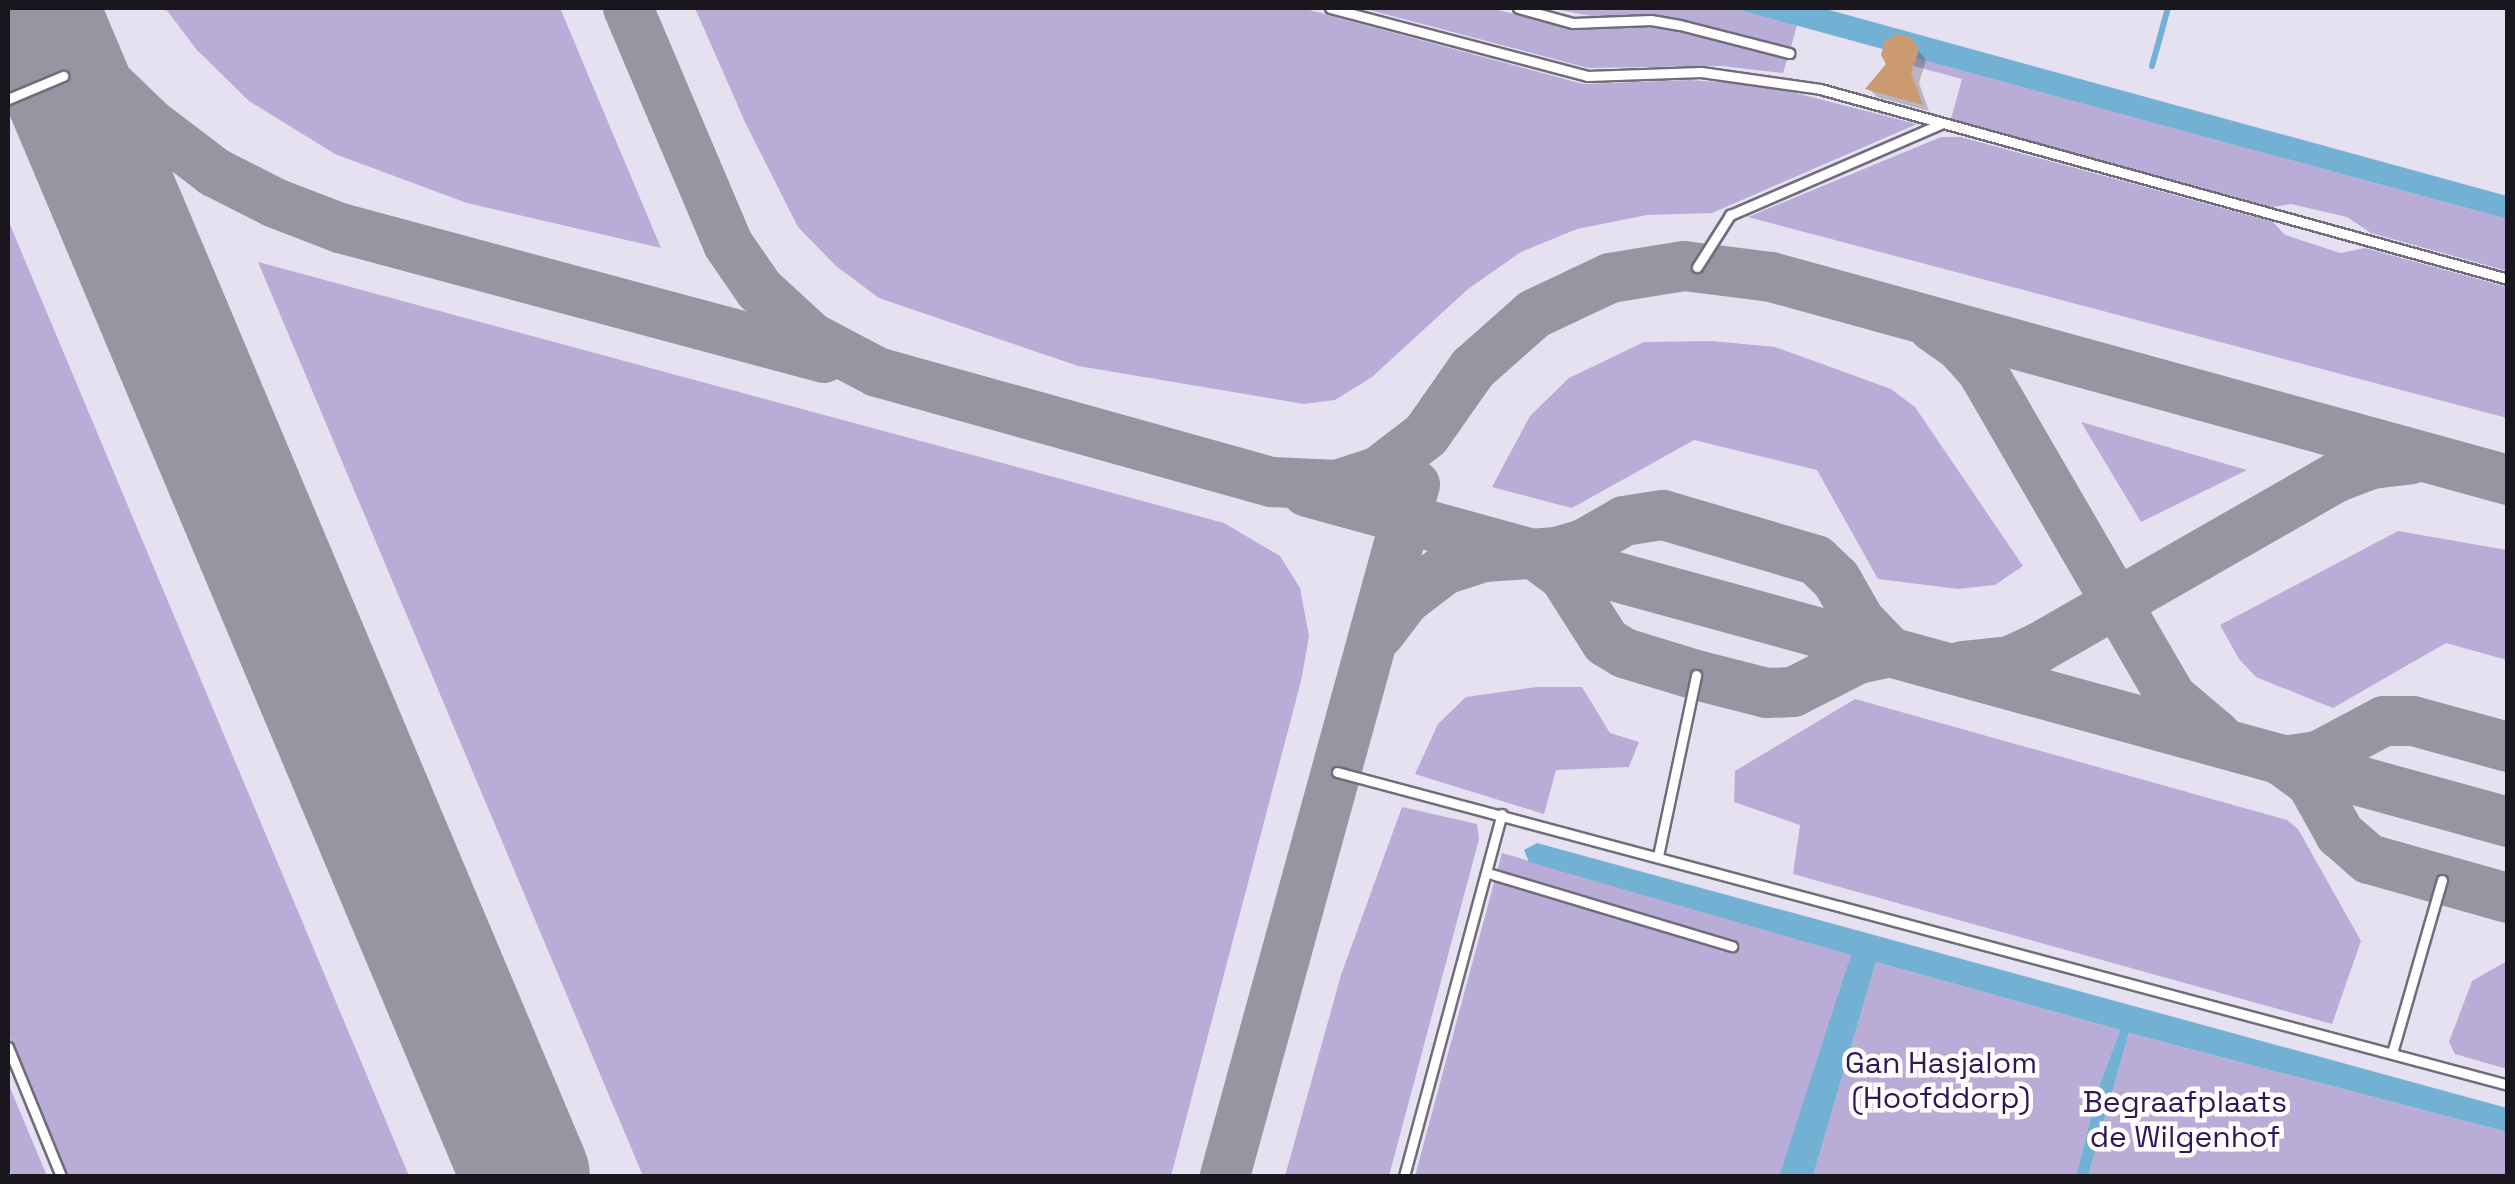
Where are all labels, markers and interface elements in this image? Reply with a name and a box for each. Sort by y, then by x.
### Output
park label: Gan Hasjalom (Hoofddorp) [1845,1045,2037,1116]
park label: Begraafplaats de Wilgenhof [2083,1084,2287,1154]

